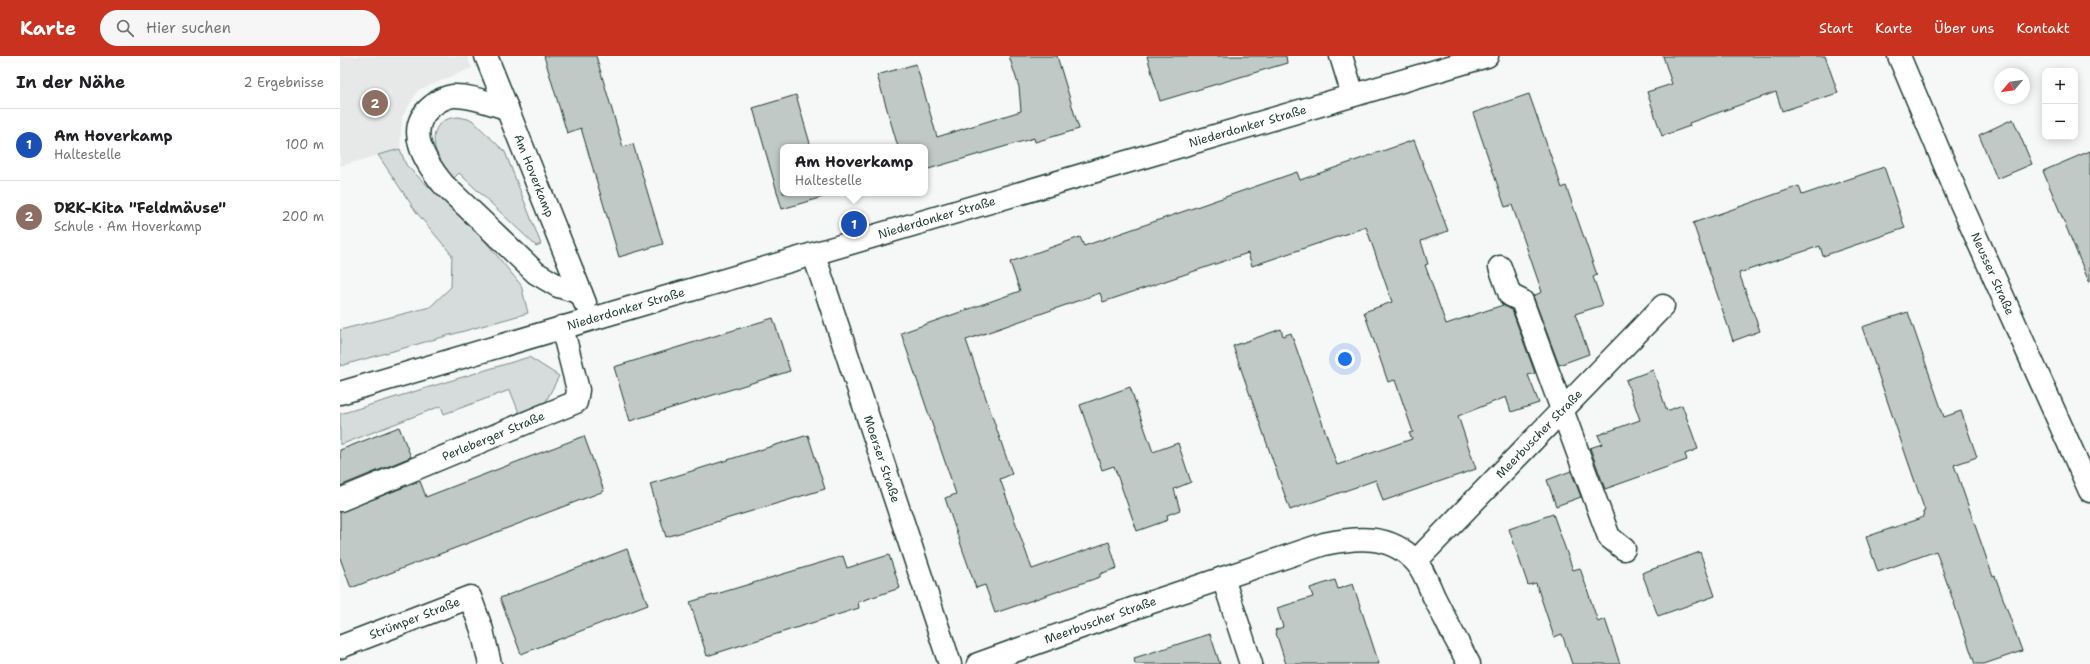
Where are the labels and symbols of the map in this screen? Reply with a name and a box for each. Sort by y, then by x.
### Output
north arrow [1994,68,2030,104]
pin: 2 [362,88,388,118]
street label: Niederdonker Straße [1187,101,1309,151]
street label: Am Hoverkamp [510,132,558,220]
street label: Niederdonker Straße [876,193,998,243]
pin: 1 [841,209,867,239]
street label: Neusser Straße [1967,230,2018,318]
street label: Niederdonker Straße [565,284,687,334]
your location [1335,349,1355,369]
street label: Meerbuscher Straße [1492,386,1586,482]
street label: Perleberger Straße [440,408,547,465]
street label: Moerser Straße [860,413,904,505]
street label: Strümper Straße [367,593,463,643]
street label: Meerbuscher Straße [1042,593,1159,648]

